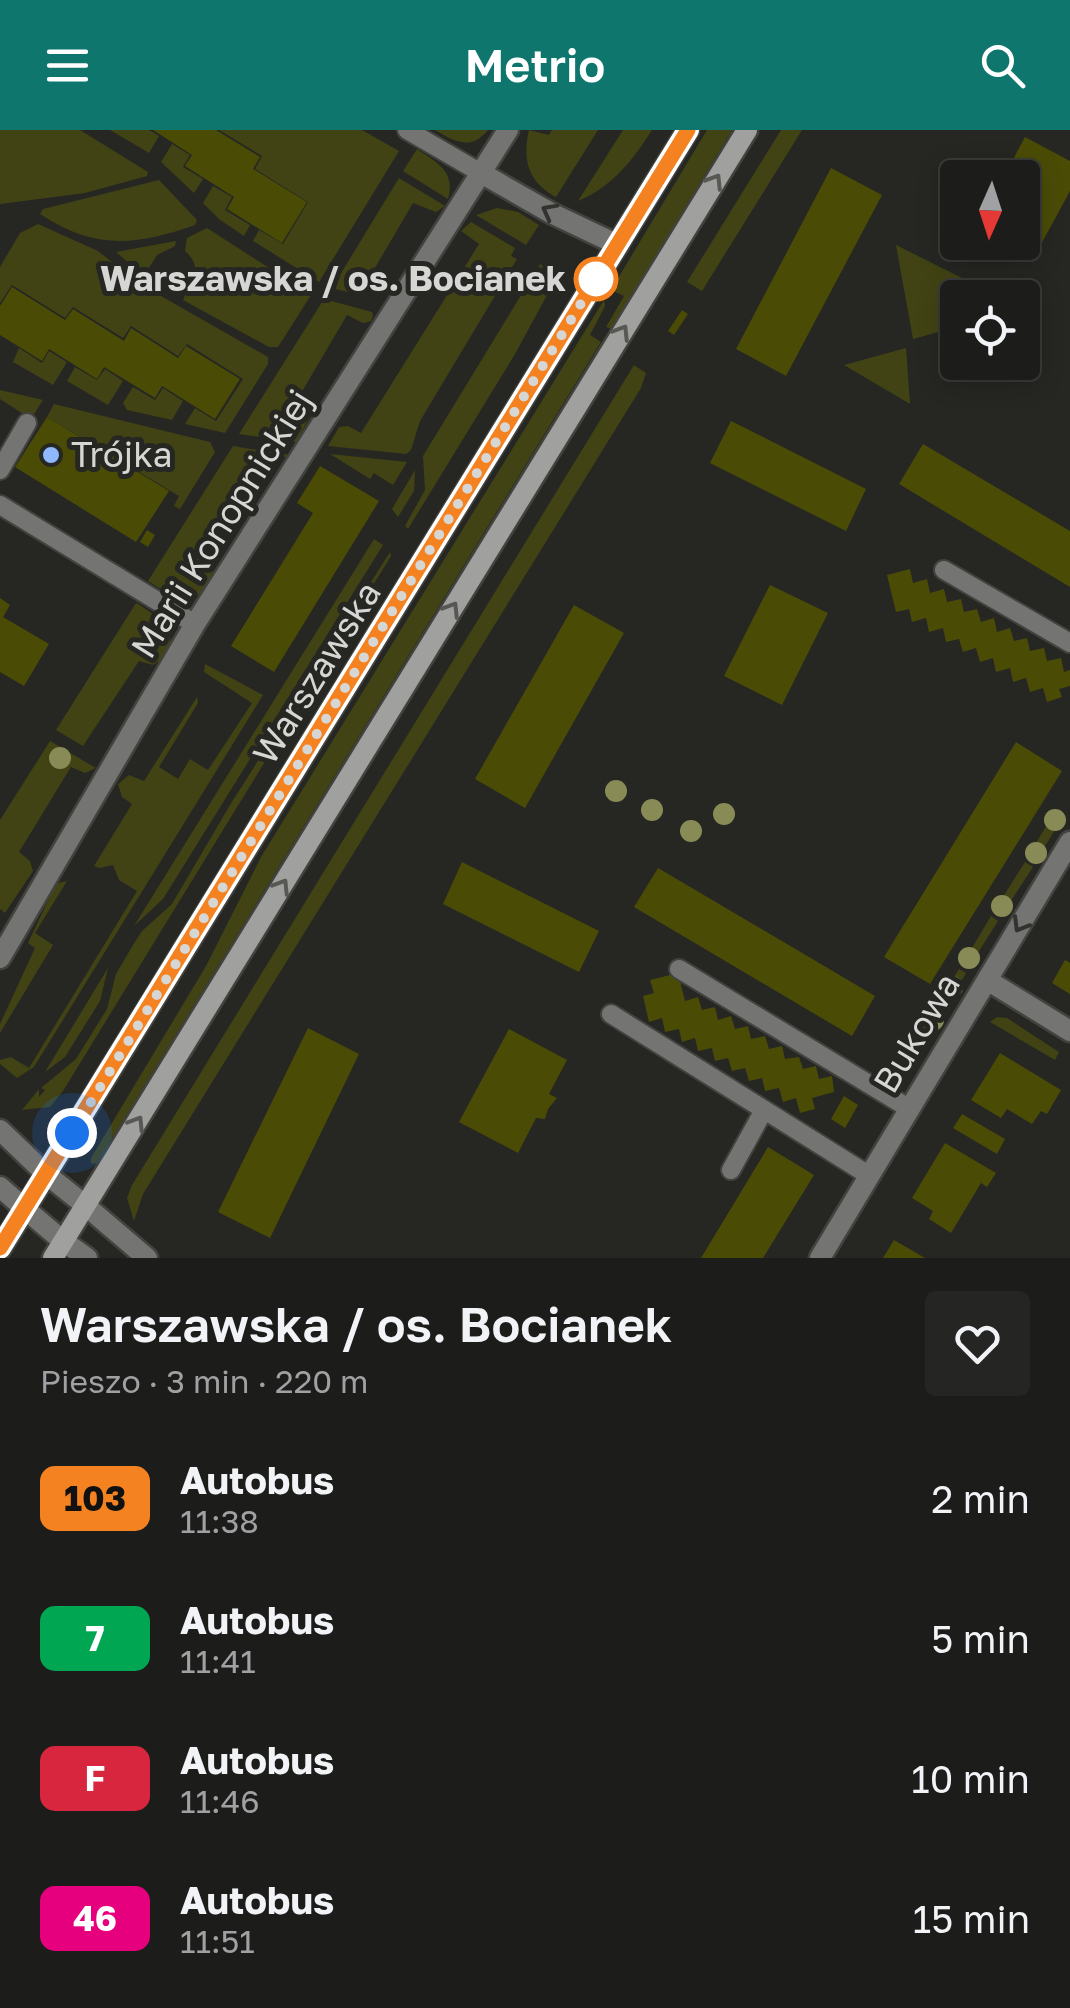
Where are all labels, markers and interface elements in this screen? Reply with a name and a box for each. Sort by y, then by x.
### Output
icon: menu [40,38,95,93]
text: Metrio [465,38,605,92]
icon: search [975,38,1030,93]
north arrow [940,160,1040,260]
map controls [940,160,1040,380]
one-way arrow [703,174,722,192]
one-way arrow [541,204,559,223]
place label: Warszawska / os. Bocianek [100,257,566,299]
marker: Warszawska / os. Bocianek [575,258,617,300]
button: locate [940,280,1040,380]
one-way arrow [610,325,629,343]
street label: Marii Konopnickiej [122,382,321,665]
place label: Trójka [71,433,172,475]
marker: Trójka [40,444,62,466]
street label: Warszawska [243,573,389,772]
one-way arrow [440,602,459,620]
one-way arrow [270,879,289,897]
one-way arrow [1013,914,1032,932]
street label: Bukowa [864,965,968,1100]
your location [47,1108,97,1158]
one-way arrow [124,1116,143,1134]
button: heart [925,1291,1030,1396]
text: Warszawska / os. Bocianek [40,1295,672,1353]
text: Pieszo · 3 min · 220 m [40,1362,368,1400]
text: Autobus [180,1457,334,1502]
text: 2 min [931,1476,1030,1521]
text: 103 [64,1477,126,1519]
text: 11:38 [180,1502,259,1540]
text: Autobus [180,1597,334,1642]
text: 5 min [931,1616,1030,1661]
text: 7 [85,1617,105,1659]
text: 11:41 [180,1642,256,1680]
text: Autobus [180,1737,334,1782]
text: 10 min [911,1756,1030,1801]
text: F [85,1757,105,1799]
text: 11:46 [180,1782,260,1820]
text: Autobus [180,1877,334,1922]
text: 15 min [913,1896,1030,1941]
text: 46 [73,1897,117,1939]
text: 11:51 [180,1922,255,1960]

